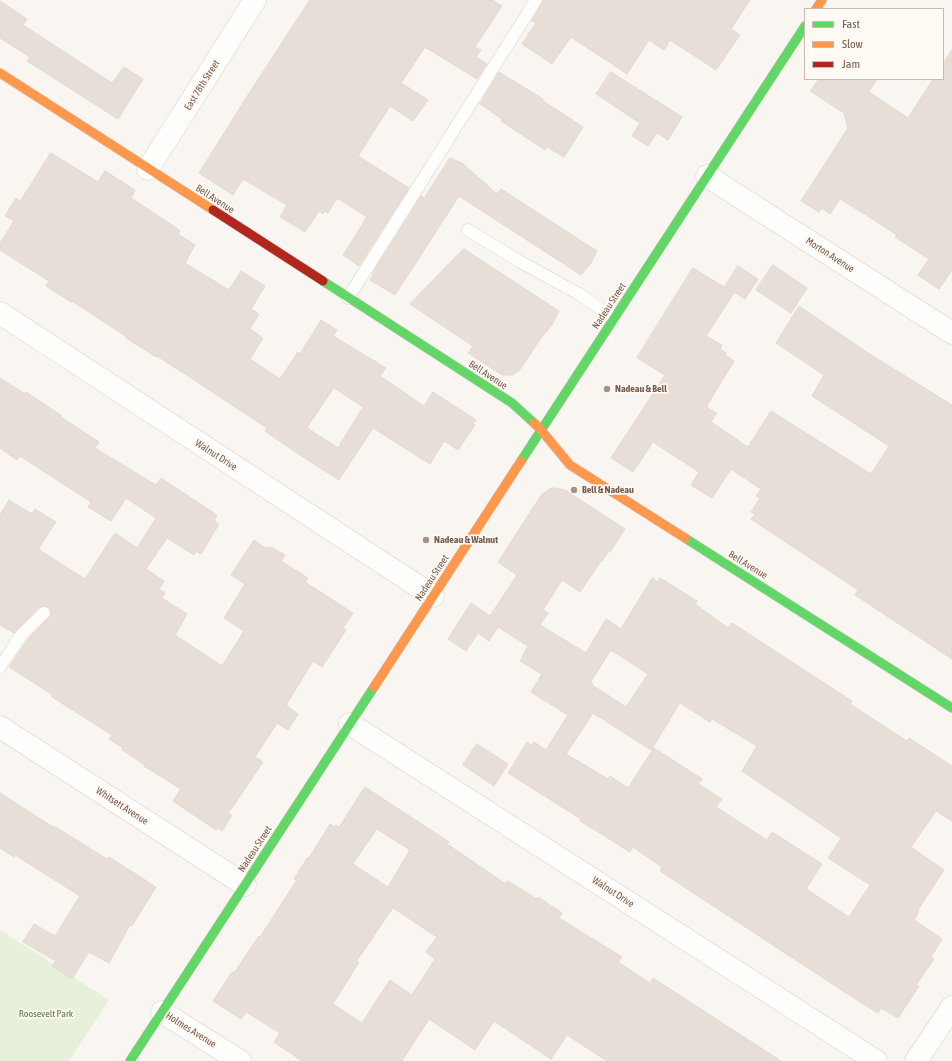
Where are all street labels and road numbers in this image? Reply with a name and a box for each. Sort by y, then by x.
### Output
street label: East 78th Street [182,58,222,112]
street label: Bell Avenue [193,182,237,216]
street label: Morton Avenue [803,235,857,275]
street label: Nadeau Street [590,281,628,331]
street label: Bell Avenue [466,358,510,392]
street label: Walnut Drive [193,437,239,473]
street label: Bell Avenue [726,548,770,582]
street label: Nadeau Street [413,553,451,603]
street label: Whitsett Avenue [94,785,150,827]
street label: Nadeau Street [236,824,274,874]
street label: Walnut Drive [590,874,636,910]
street label: Holmes Avenue [163,1010,219,1050]

